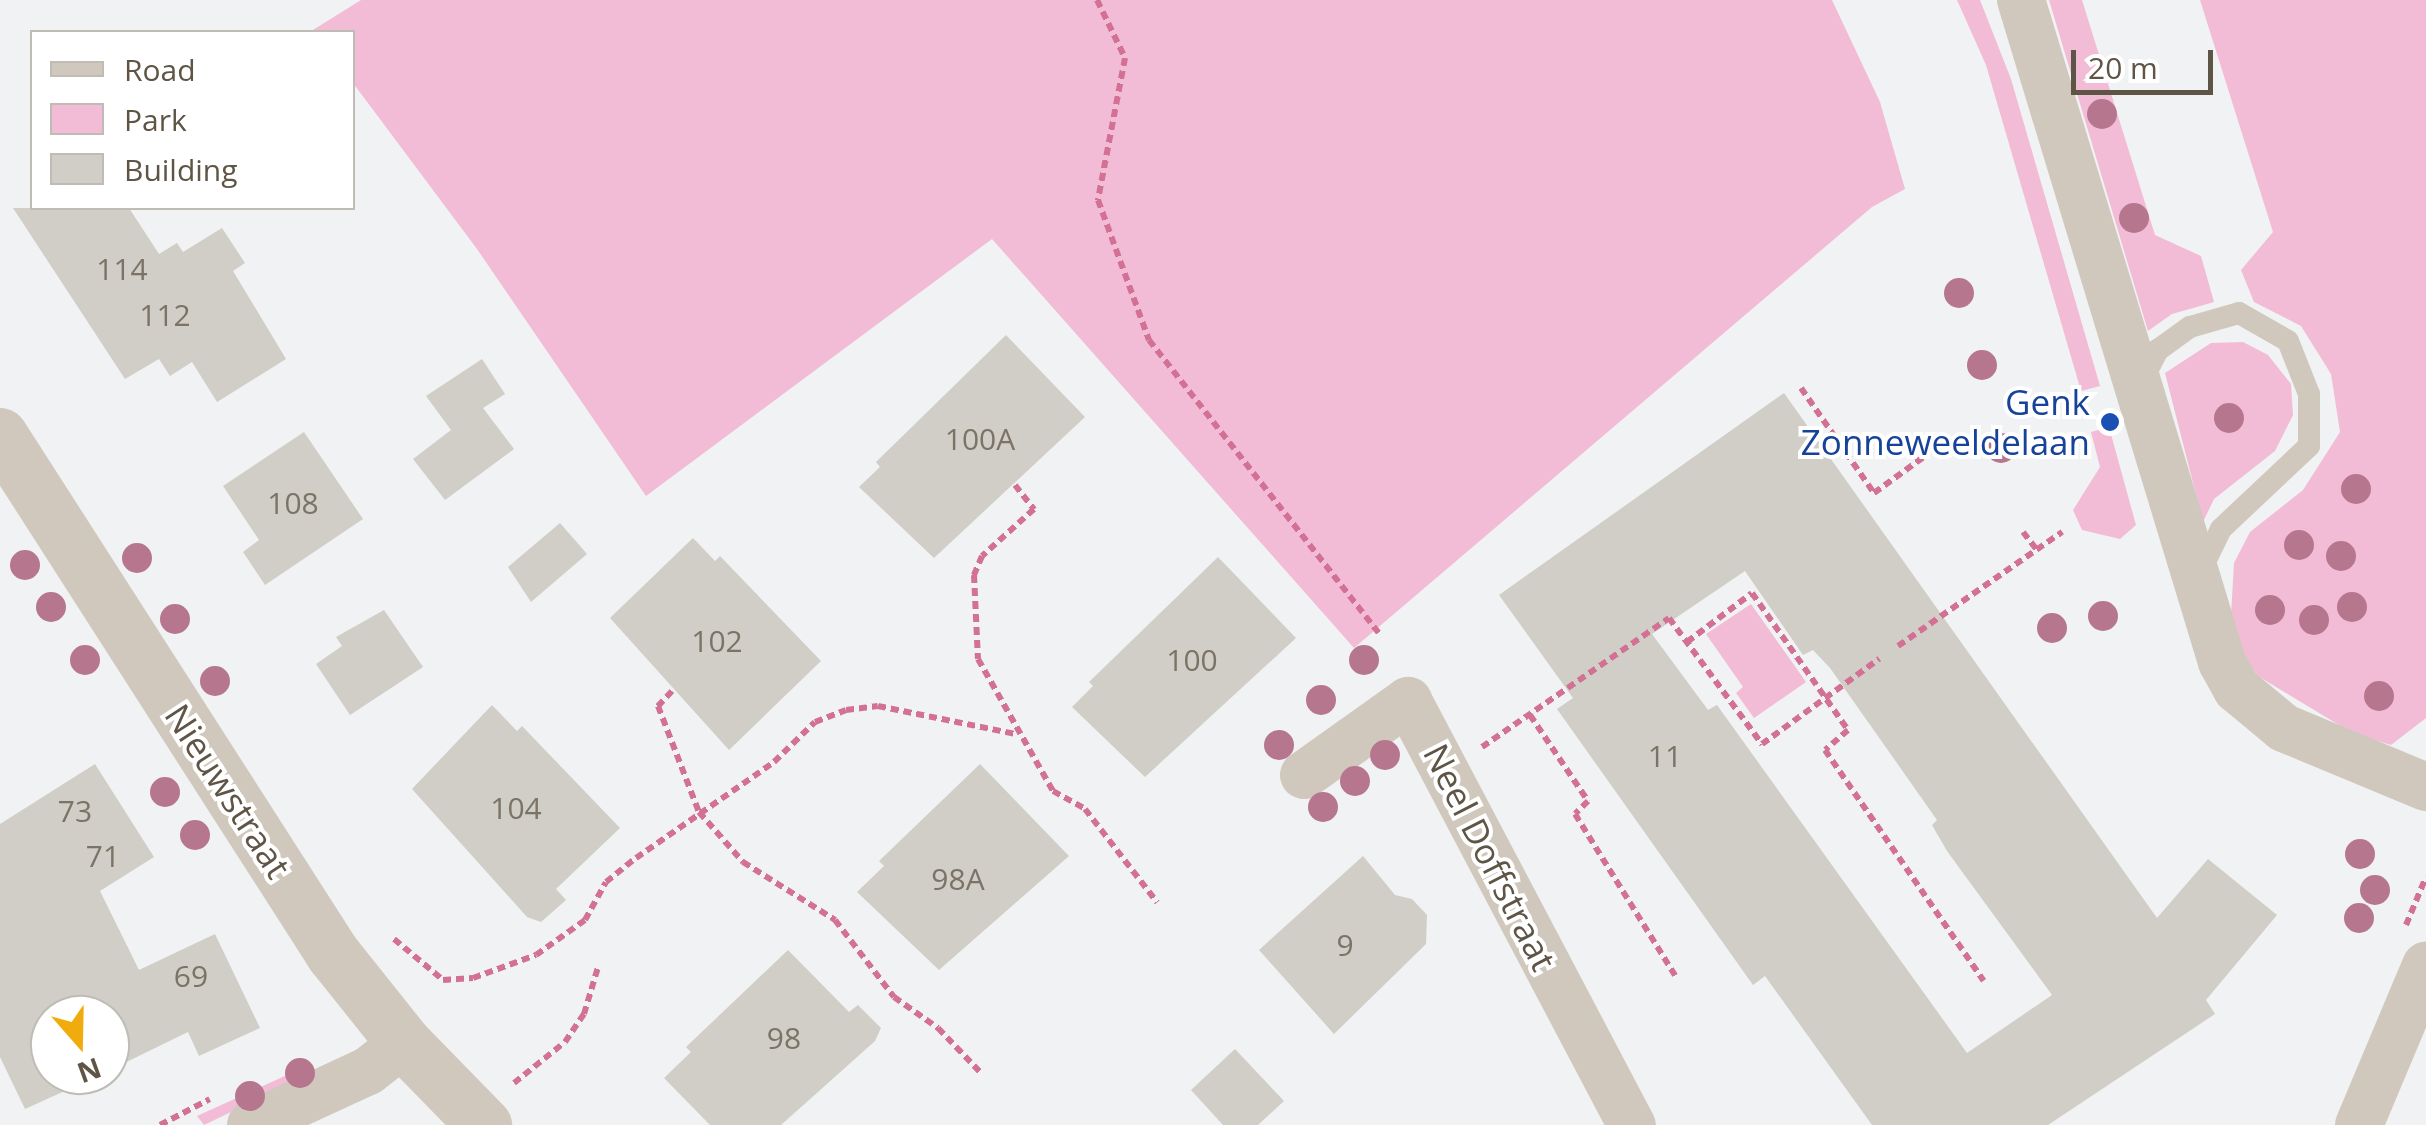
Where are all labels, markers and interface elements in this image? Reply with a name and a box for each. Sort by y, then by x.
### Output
legend [30,30,355,210]
scale bar [2076,30,2218,92]
text: 20 m [2088,47,2158,88]
text: Road [124,49,196,90]
text: Park [124,99,187,140]
text: Building [124,149,238,190]
house number: 114 [96,251,148,287]
house number: 112 [139,297,191,333]
place label: Genk Zonneweeldelaan [1801,381,2090,463]
marker: Genk Zonneweeldelaan [2099,411,2121,433]
house number: 100A [945,421,1015,457]
house number: 108 [267,485,319,521]
house number: 102 [691,623,743,659]
house number: 100 [1166,642,1218,678]
street label: Nieuwstraat [156,696,300,886]
street label: Neel Doffstraat [1415,737,1565,977]
house number: 11 [1648,738,1682,774]
house number: 104 [490,790,542,826]
house number: 73 [58,793,92,829]
house number: 71 [86,838,120,874]
house number: 98A [931,861,985,897]
house number: 9 [1336,927,1354,963]
house number: 69 [174,958,208,994]
north arrow [30,995,130,1095]
house number: 98 [767,1020,801,1056]
text: N [72,1050,107,1093]

